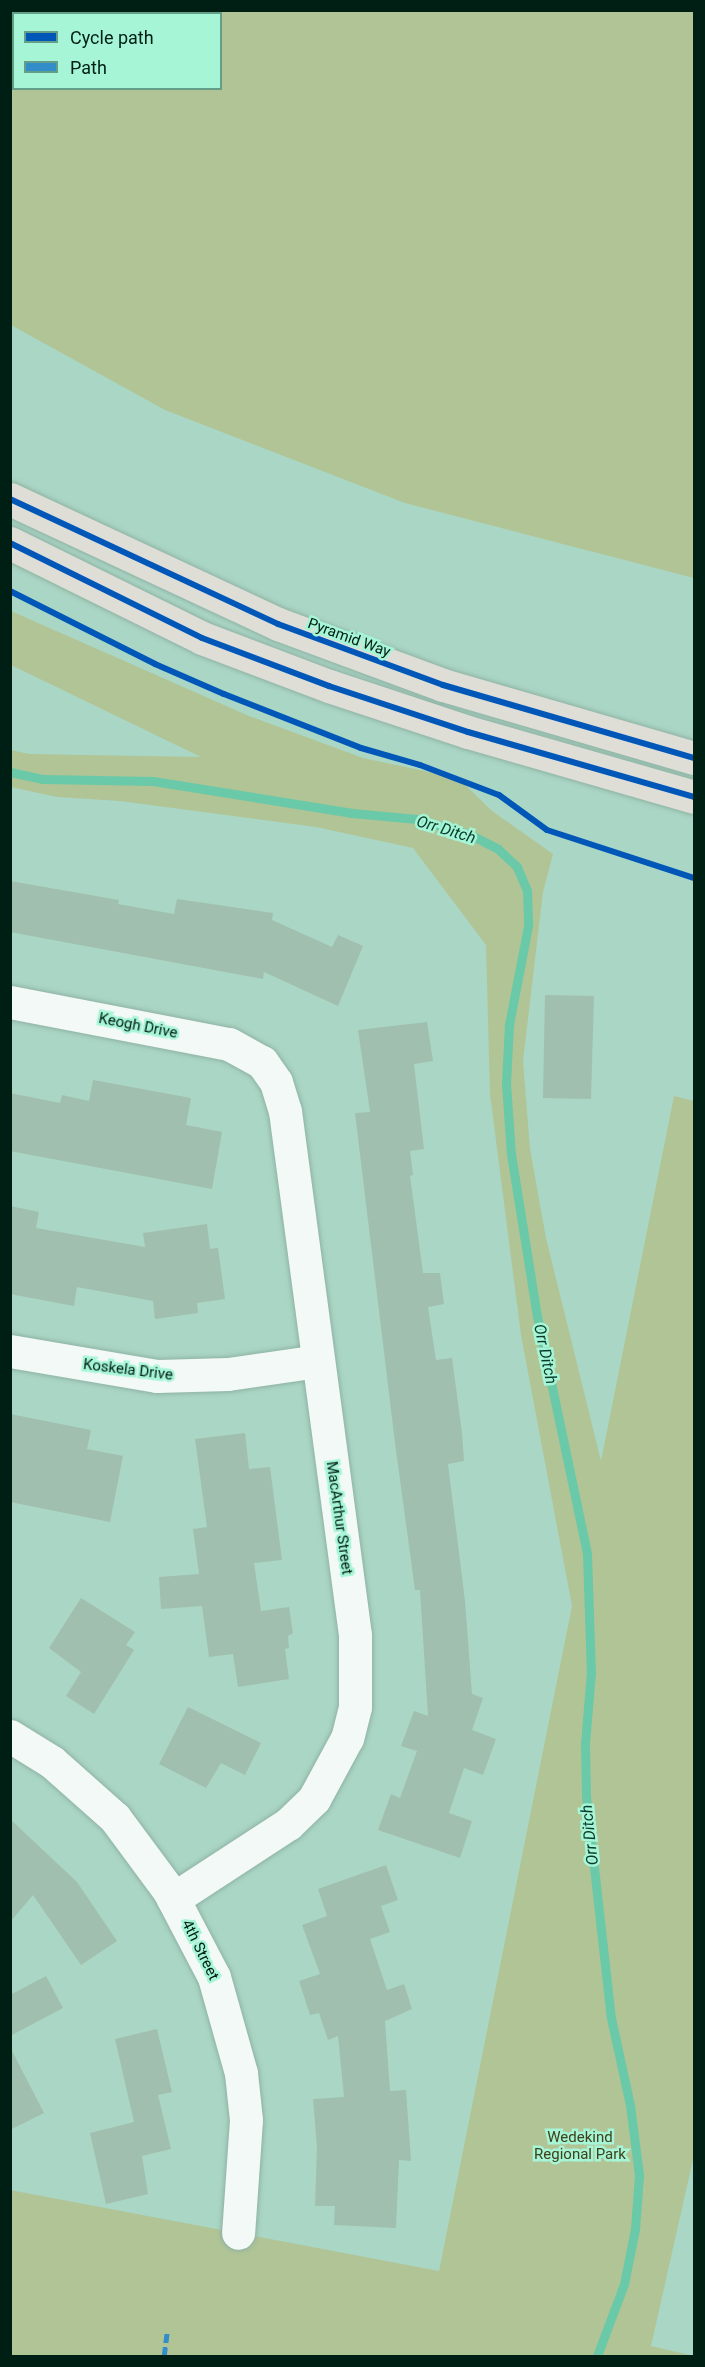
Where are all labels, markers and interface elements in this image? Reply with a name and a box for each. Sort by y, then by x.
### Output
legend [12,12,222,90]
text: Cycle path [70,27,154,48]
text: Path [70,57,107,78]
street label: Pyramid Way [305,615,393,661]
water label: Orr Ditch [414,812,478,848]
street label: Keogh Drive [97,1010,179,1042]
water label: Orr Ditch [529,1322,561,1386]
street label: Koskela Drive [82,1356,174,1384]
street label: MacArthur Street [322,1460,356,1576]
water label: Orr Ditch [577,1804,603,1866]
street label: 4th Street [178,1917,222,1983]
park label: Wedekind Regional Park [534,2128,626,2163]

